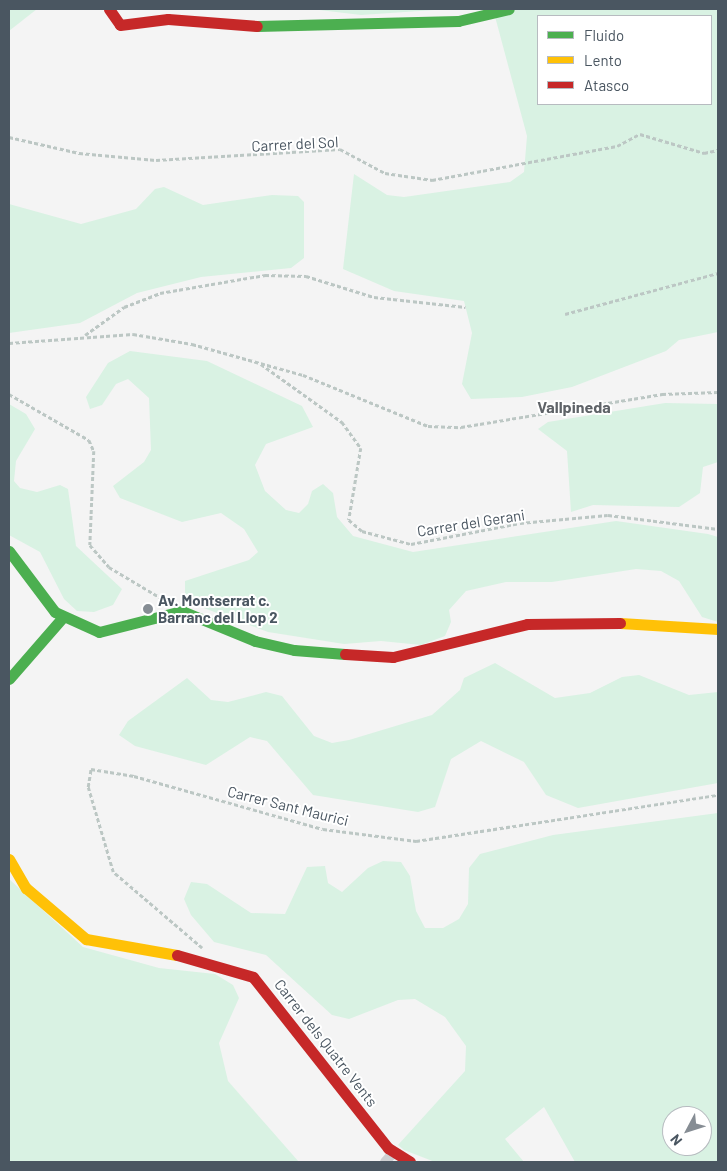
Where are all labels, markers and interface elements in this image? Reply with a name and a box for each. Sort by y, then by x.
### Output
legend [537,15,712,105]
text: Fluido [584,26,624,44]
text: Lento [584,51,622,69]
text: Atasco [584,76,629,94]
street label: Carrer del Sol [251,133,339,155]
district label: Vallpineda [537,397,611,417]
street label: Carrer del Gerani [416,506,526,540]
place label: Av. Montserrat c. Barranc del Llop 2 [158,591,278,626]
marker: Av. Montserrat c. Barranc del Llop 2 [142,603,154,615]
street label: Carrer Sant Maurici [226,782,350,830]
street label: Carrer dels Quatre Vents [271,976,381,1110]
north arrow [662,1106,712,1156]
text: N [666,1131,685,1149]

